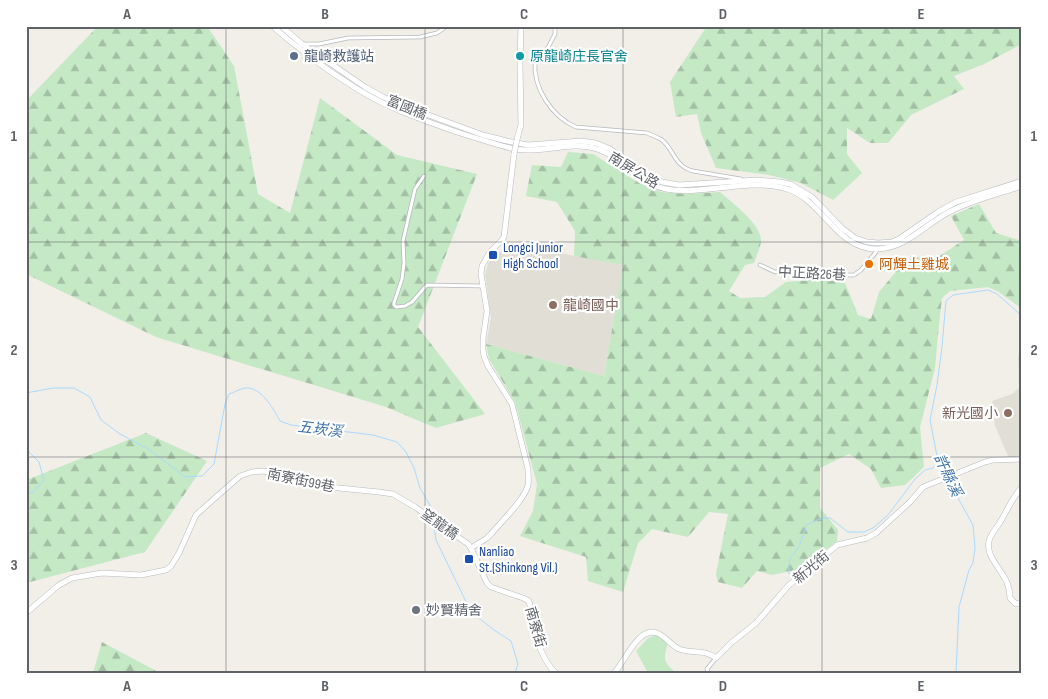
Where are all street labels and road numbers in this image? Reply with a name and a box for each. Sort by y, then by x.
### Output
street label: 富國橋 [384,92,429,123]
street label: 南屏公路 [605,149,662,192]
street label: 中正路26巷 [778,263,846,284]
street label: 南寮街99巷 [266,465,336,496]
street label: 望龍橋 [418,505,462,543]
street label: 新光街 [790,547,833,587]
street label: 南寮街 [522,605,549,650]

